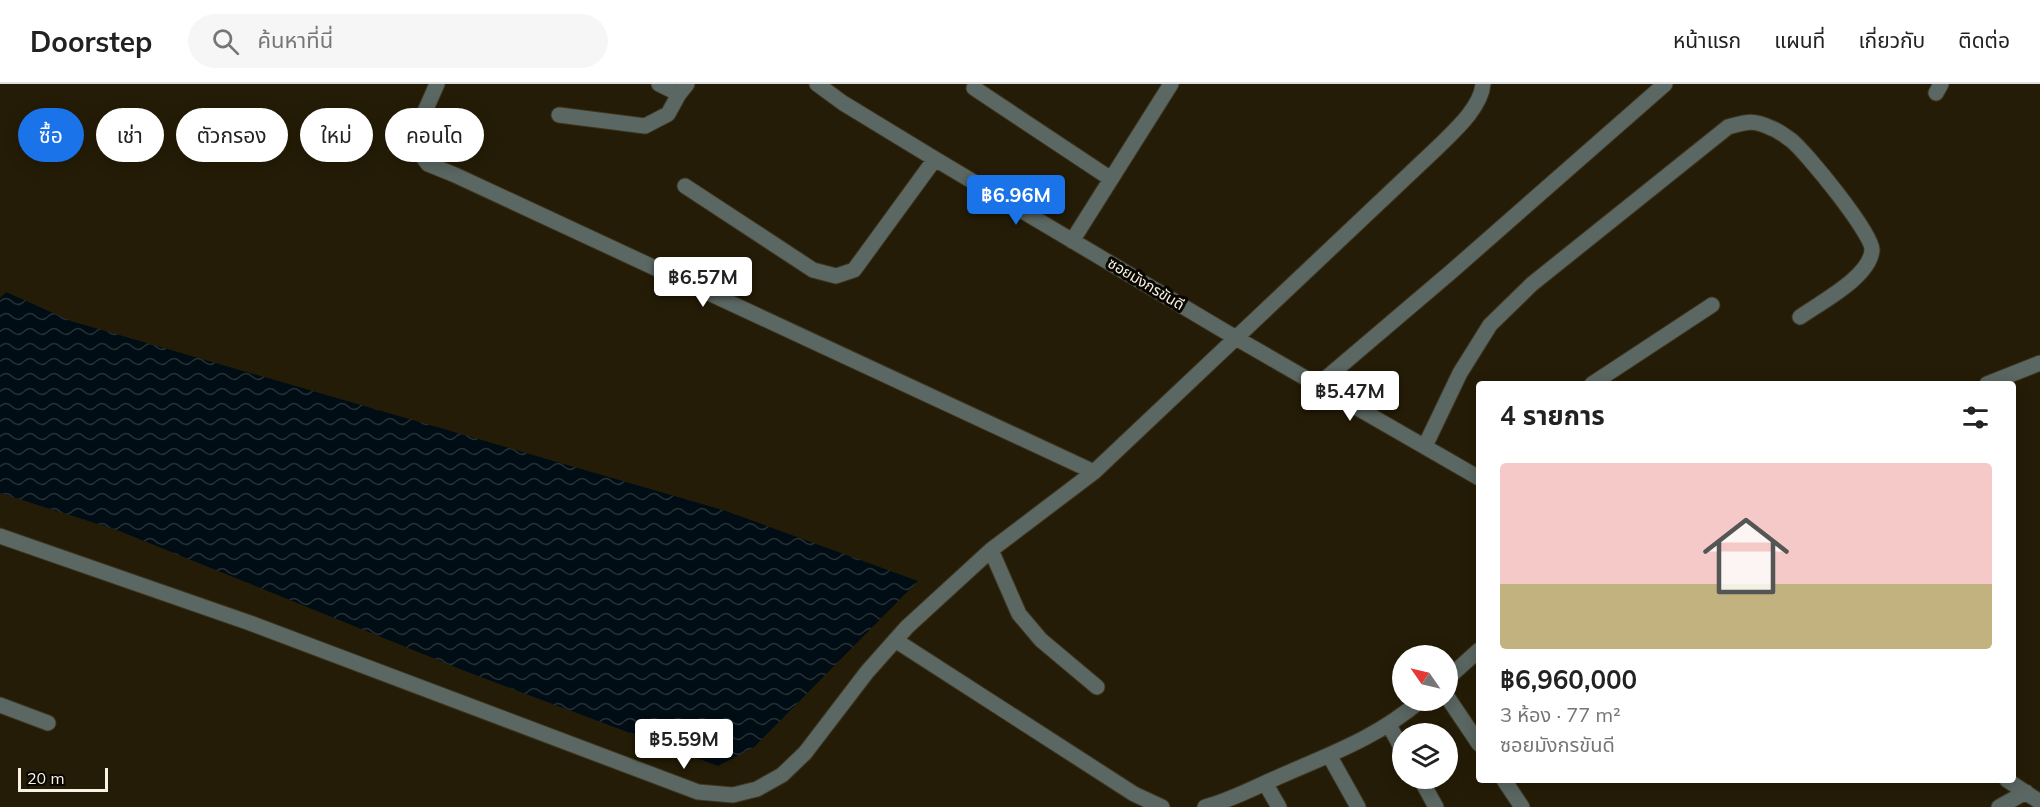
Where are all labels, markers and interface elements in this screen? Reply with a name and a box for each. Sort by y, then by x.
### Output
search box [188,14,608,68]
text: Doorstep [30,24,152,59]
icon: search [209,25,242,58]
text: ค้นหาที่นี่ [257,26,333,54]
text: หน้าแรก [1673,27,1741,53]
text: แผนที่ [1774,27,1825,53]
text: เกี่ยวกับ [1858,27,1925,53]
text: ติดต่อ [1958,27,2010,53]
chip: ซื้อ [18,108,84,162]
chip: เช่า [96,108,164,162]
chip: ตัวกรอง [176,108,288,162]
chip: ใหม่ [300,108,373,162]
chip: คอนโด [385,108,484,162]
pin: ฿6.96M [967,175,1065,226]
text: ฿6.96M [981,182,1051,207]
street label: ซอยมังกรขันดี [1104,253,1188,314]
pin: ฿6.57M [654,257,752,308]
text: ฿6.57M [668,264,738,289]
pin: ฿5.47M [1301,371,1399,422]
text: ฿5.47M [1315,378,1385,403]
text: 4 รายการ [1500,399,1605,432]
icon: filters [1959,401,1992,434]
icon: home [1692,502,1800,610]
north arrow [1392,645,1458,711]
map controls [1392,645,1458,789]
text: ฿6,960,000 [1500,663,1637,696]
text: 3 ห้อง · 77 m² [1500,702,1621,727]
pin: ฿5.59M [635,719,733,770]
button: layers [1392,723,1458,789]
text: ฿5.59M [649,726,719,751]
text: ซอยมังกรขันดี [1500,732,1615,757]
scale bar [18,765,108,792]
text: 20 m [27,768,64,788]

